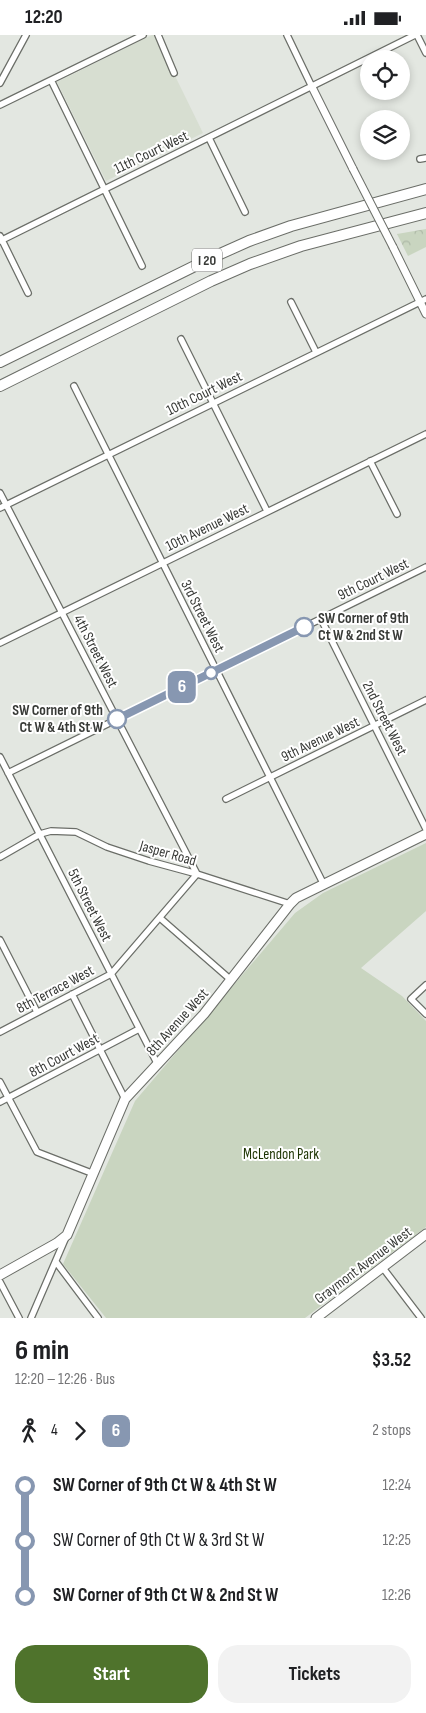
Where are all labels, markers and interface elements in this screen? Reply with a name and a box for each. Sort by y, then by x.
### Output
text: 12:20 [25,6,63,29]
map controls [360,50,410,160]
button: locate [360,50,410,100]
button: layers [360,110,410,160]
street label: 11th Court West [111,126,192,179]
road number: I 20 [192,249,222,271]
street label: 10th Court West [163,367,246,420]
street label: 10th Avenue West [163,499,252,556]
street label: 9th Court West [335,554,412,605]
street label: 3rd Street West [176,577,229,656]
place label: SW Corner of 9th Ct W & 2nd St W [318,609,409,645]
street label: 4th Street West [69,612,122,691]
marker: SW Corner of 9th Ct W & 2nd St W [294,617,314,637]
unlabelled marker [204,666,218,680]
line badge: 6 [166,671,198,703]
text: 6 [178,676,186,697]
street label: 2nd Street West [358,678,412,759]
place label: SW Corner of 9th Ct W & 4th St W [12,701,104,737]
marker: SW Corner of 9th Ct W & 4th St W [107,709,127,729]
street label: 9th Avenue West [278,712,363,767]
street label: Jasper Road [136,836,198,871]
street label: 5th Street West [63,866,116,945]
street label: 8th Terrace West [13,961,98,1018]
street label: 8th Avenue West [142,984,213,1060]
street label: 8th Court West [26,1029,103,1082]
park label: McLendon Park [243,1145,319,1164]
street label: Graymont Avenue West [311,1222,416,1308]
text: 6 min [15,1334,69,1367]
text: $3.52 [372,1349,411,1372]
text: 12:20 – 12:26 · Bus [15,1370,115,1389]
icon: walk [15,1417,43,1445]
icon: forward [66,1417,94,1445]
text: 6 [112,1420,120,1441]
text: 4 [51,1421,58,1440]
text: 2 stops [372,1421,411,1440]
text: SW Corner of 9th Ct W & 4th St W [53,1474,277,1497]
text: 12:24 [382,1476,411,1495]
text: SW Corner of 9th Ct W & 3rd St W [53,1529,264,1552]
text: 12:25 [383,1531,411,1550]
text: SW Corner of 9th Ct W & 2nd St W [53,1584,278,1607]
text: 12:26 [382,1586,411,1605]
button: Start [15,1645,208,1703]
button: Tickets [218,1645,411,1703]

